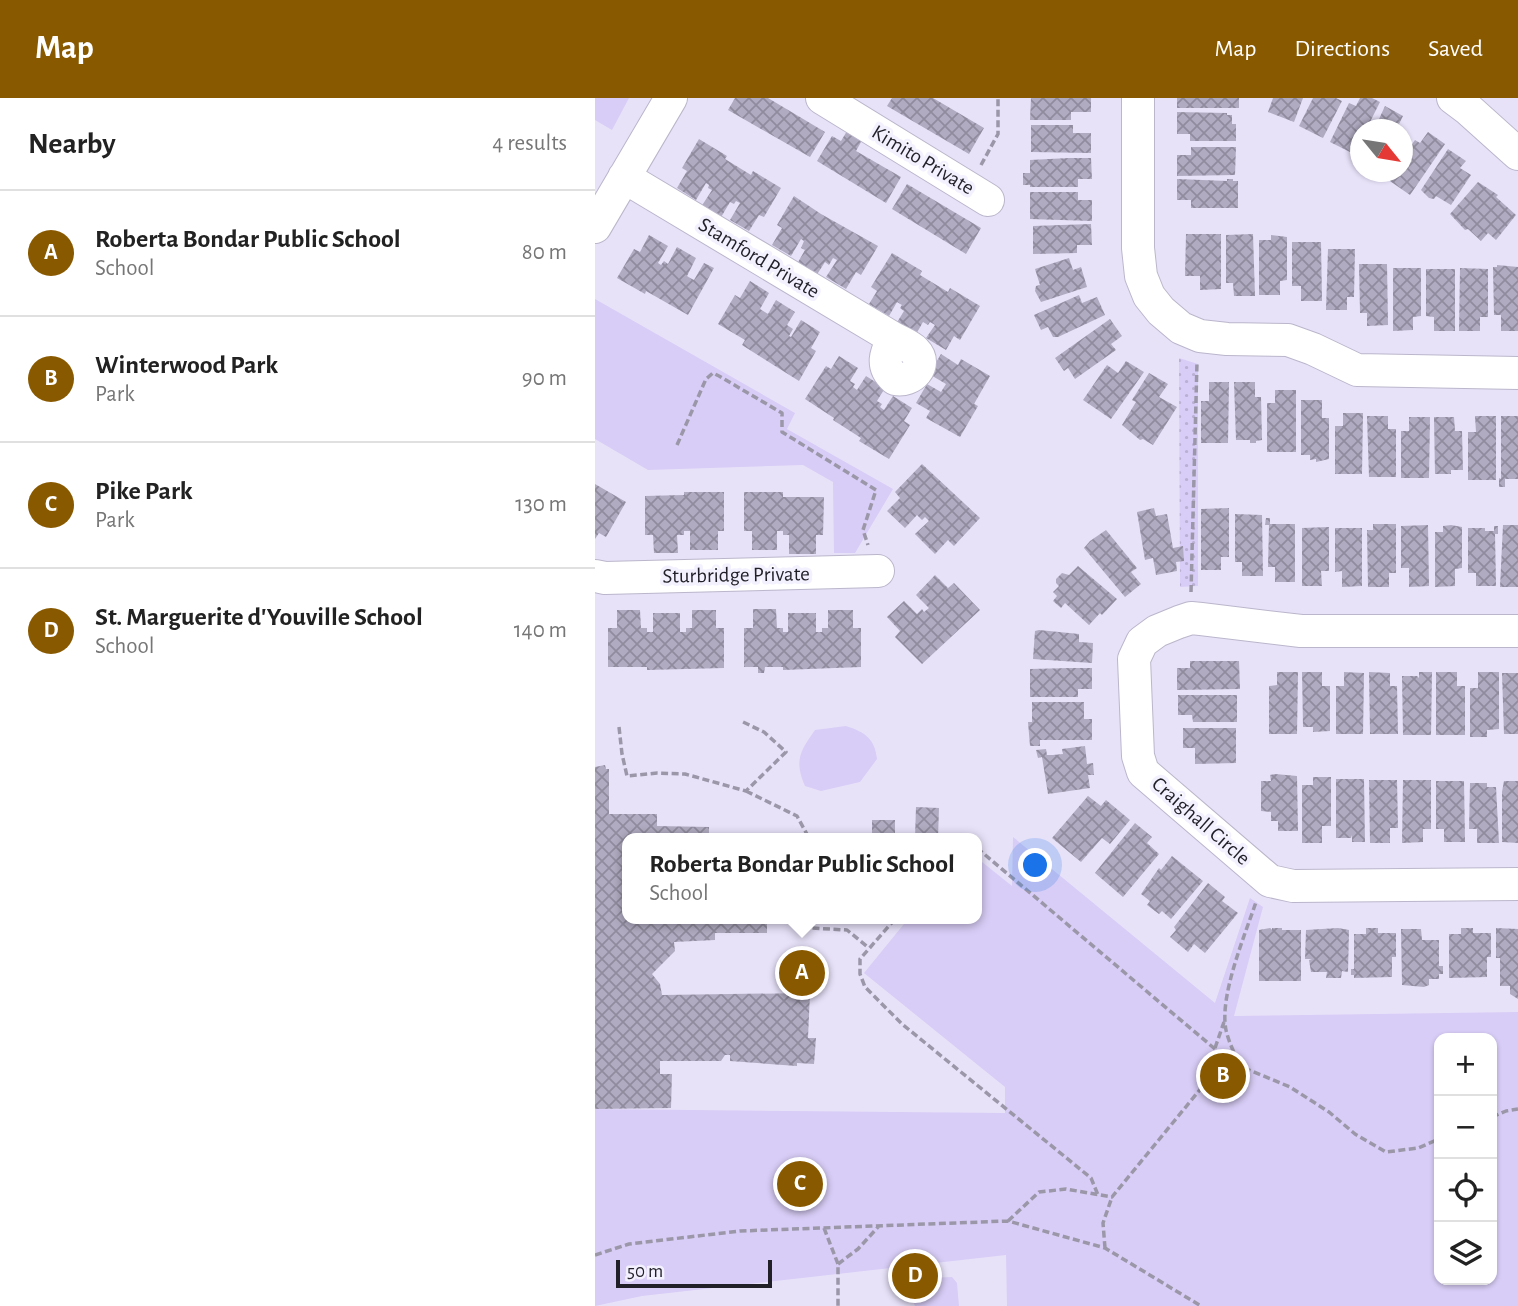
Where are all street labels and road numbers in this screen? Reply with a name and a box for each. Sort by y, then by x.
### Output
street label: Kimito Private [868,121,978,199]
street label: Stamford Private [695,214,823,302]
street label: Sturbridge Private [662,563,810,587]
street label: Craighall Circle [1148,773,1254,869]

